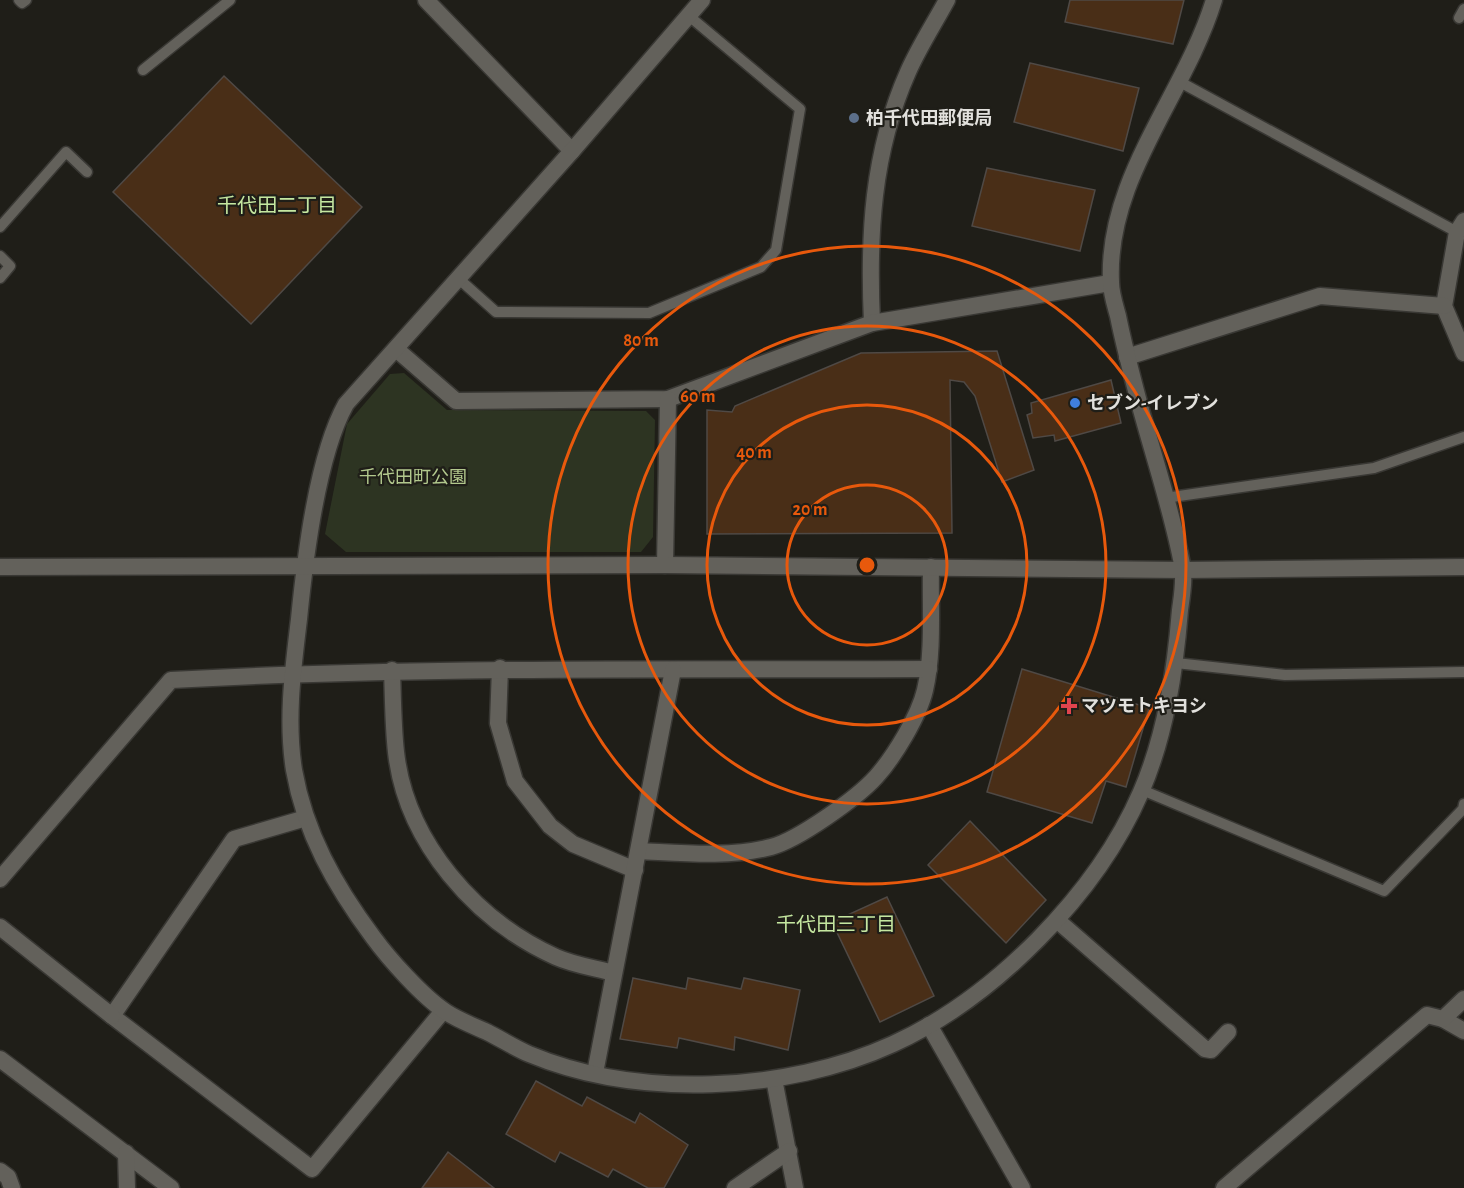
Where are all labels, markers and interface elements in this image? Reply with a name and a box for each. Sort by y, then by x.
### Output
place label: 柏千代田郵便局 [866,108,992,128]
marker: 柏千代田郵便局 [847,111,861,125]
district label: 千代田二丁目 [217,195,337,216]
text: 80 m [623,332,659,350]
text: 60 m [680,388,716,406]
place label: セブン-イレブン [1087,393,1218,413]
marker: セブン-イレブン [1068,396,1082,410]
text: 40 m [736,444,772,462]
park label: 千代田町公園 [359,467,467,487]
text: 20 m [792,501,828,519]
centre of rings [857,555,877,575]
place label: マツモトキヨシ [1081,697,1207,716]
marker: マツモトキヨシ [1062,699,1076,713]
district label: 千代田三丁目 [776,914,896,935]

